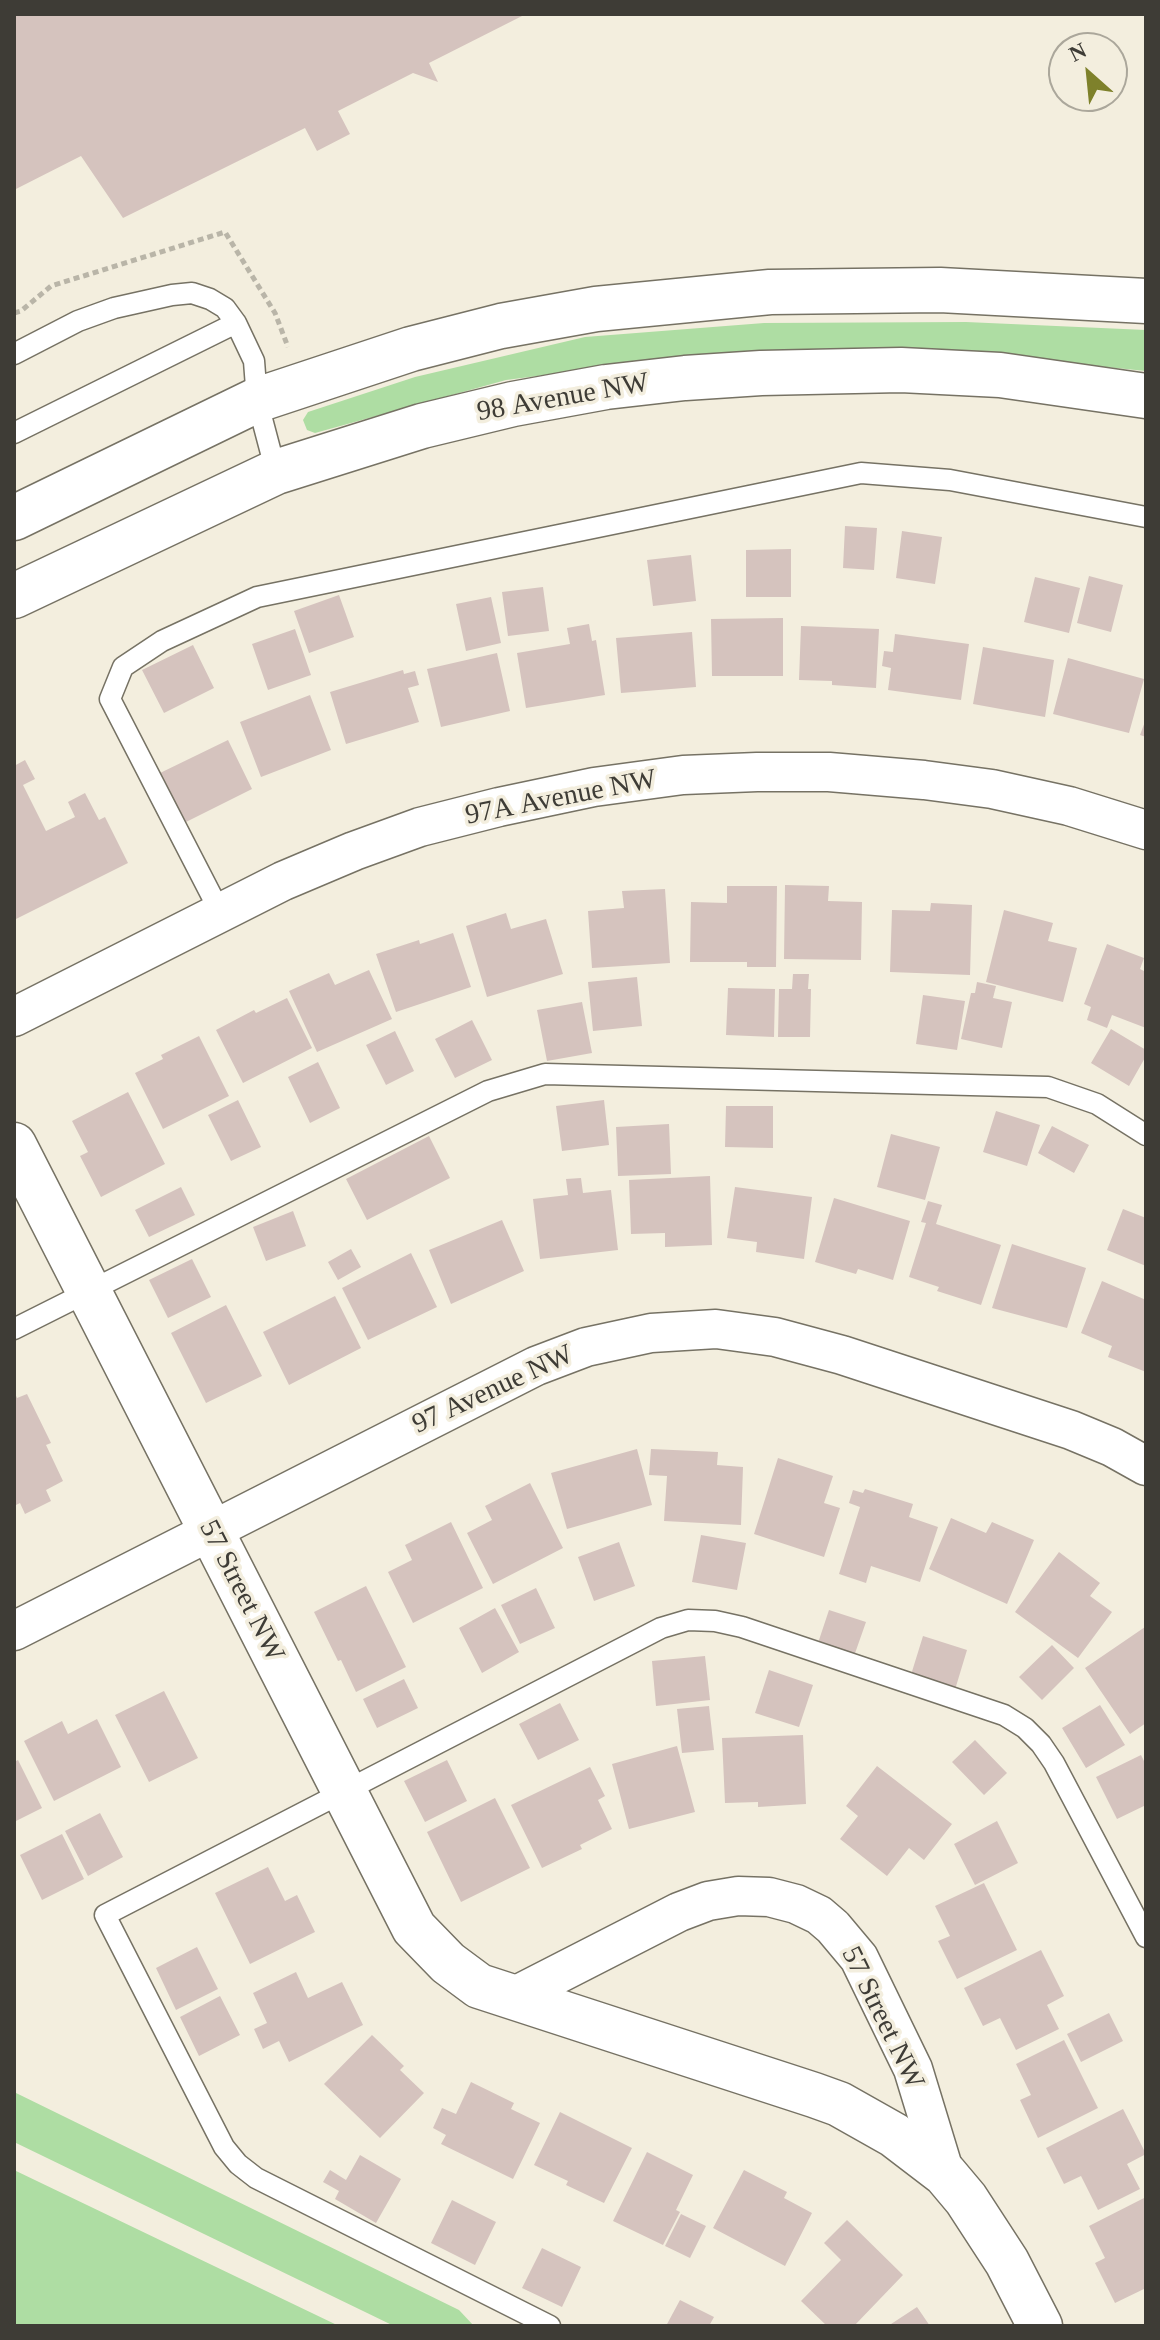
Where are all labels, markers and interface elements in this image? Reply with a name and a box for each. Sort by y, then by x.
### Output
north arrow [1048,32,1128,112]
text: N [1065,37,1091,67]
street label: 98 Avenue NW [475,366,651,430]
street label: 97A Avenue NW [463,763,659,833]
street label: 97 Avenue NW [407,1338,579,1442]
street label: 57 Street NW [191,1515,291,1667]
street label: 57 Street NW [833,1941,931,2095]

